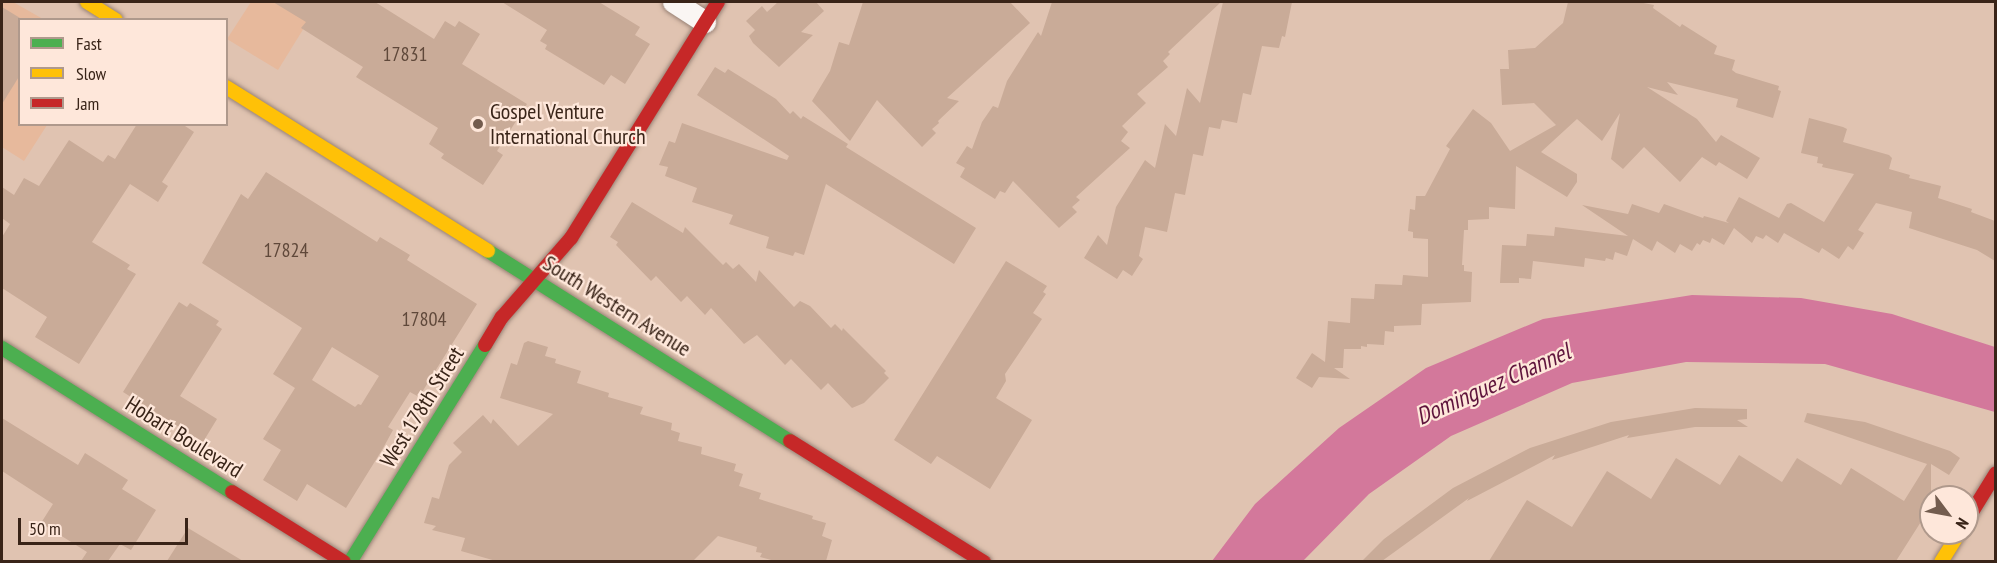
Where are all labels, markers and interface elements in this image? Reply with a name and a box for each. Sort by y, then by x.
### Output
legend [18,18,228,126]
text: Fast [76,32,102,55]
house number: 17831 [383,42,427,66]
text: Slow [76,62,106,85]
text: Jam [76,92,99,115]
place label: Gospel Venture International Church [490,98,646,150]
marker: Gospel Venture International Church [471,117,485,131]
house number: 17824 [264,238,308,262]
street label: South Western Avenue [538,250,696,362]
house number: 17804 [402,307,446,331]
water label: Dominguez Channel [1411,337,1575,431]
street label: West 178th Street [375,342,469,472]
street label: Hobart Boulevard [121,391,247,483]
north arrow [1919,485,1979,545]
scale bar [21,506,190,544]
text: N [1952,515,1973,532]
text: 50 m [29,517,61,540]

